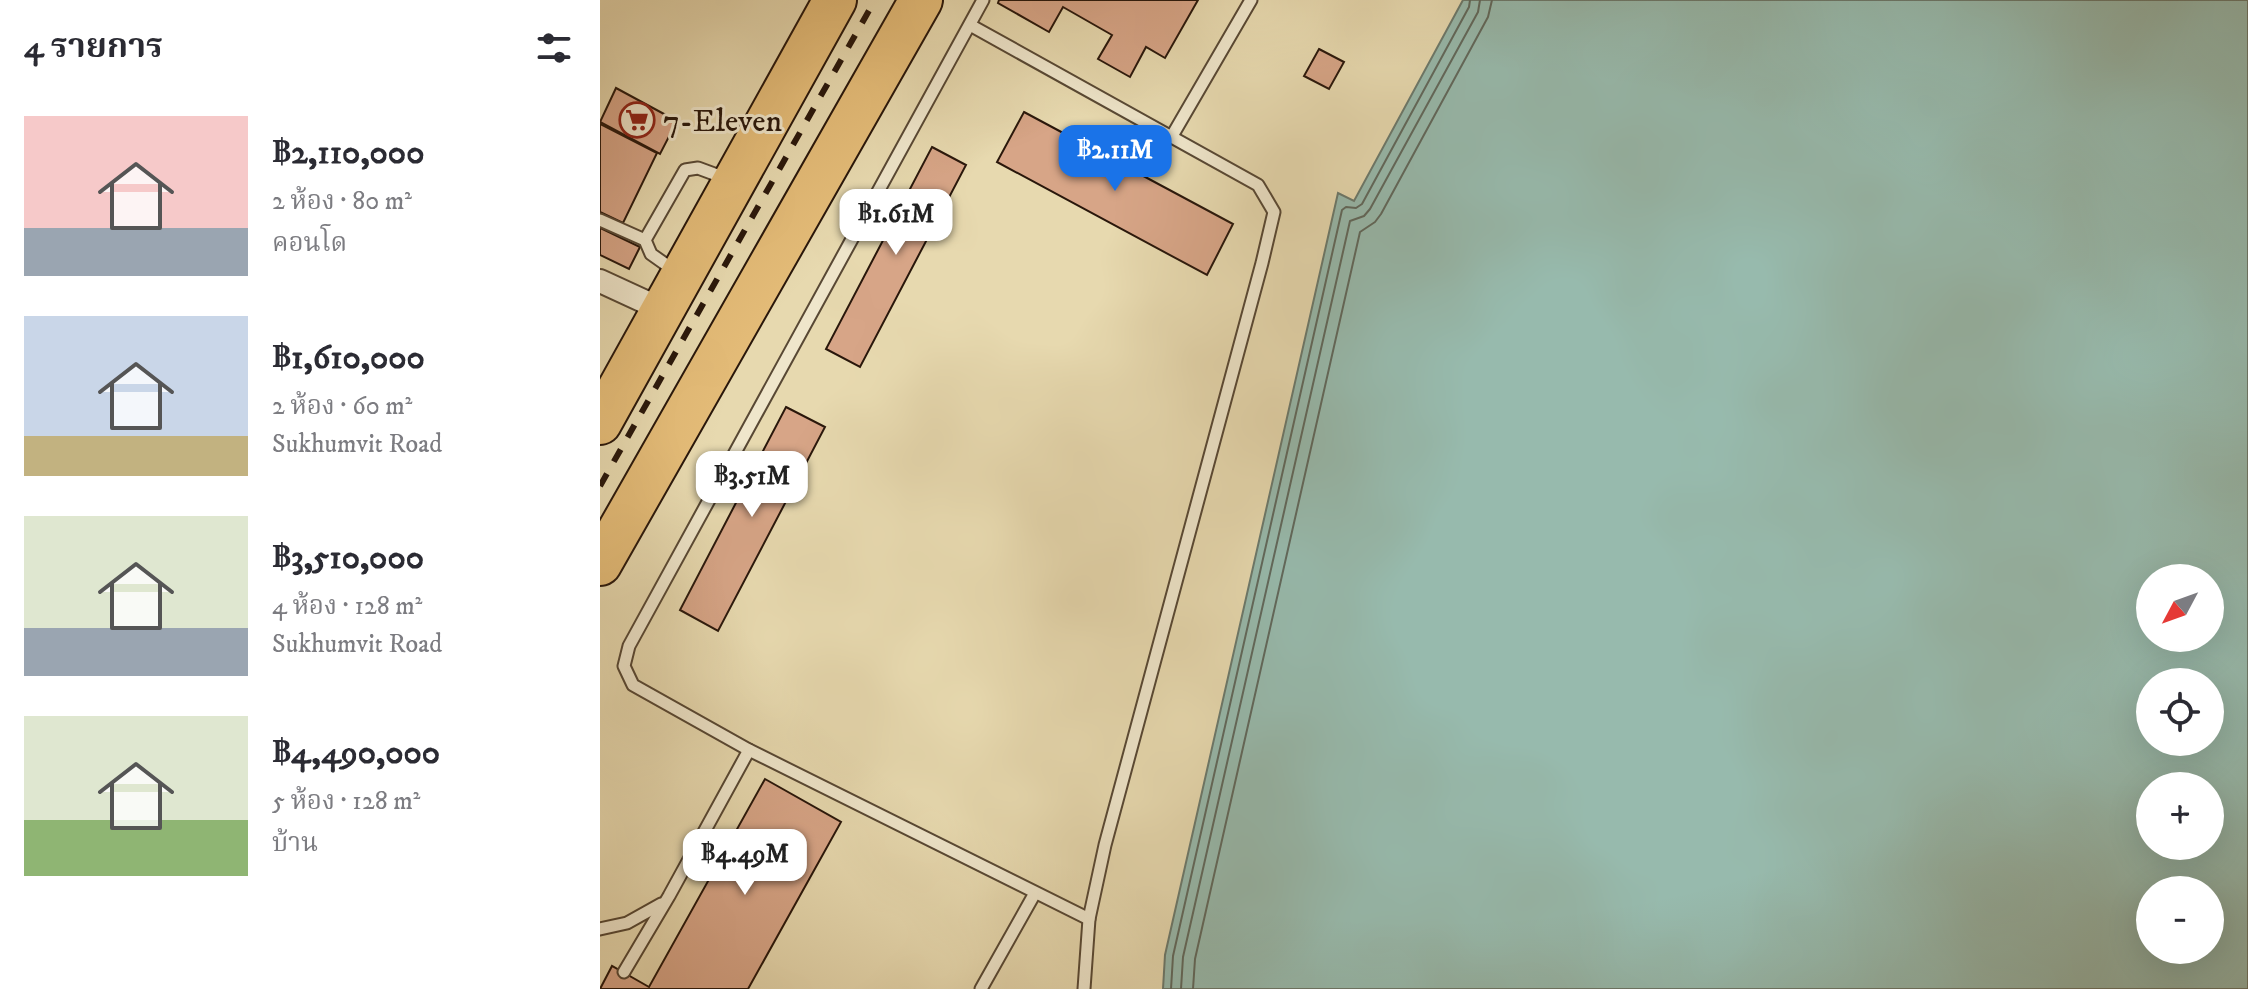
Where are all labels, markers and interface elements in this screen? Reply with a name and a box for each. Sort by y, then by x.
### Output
text: 4 รายการ [24,26,163,68]
icon: filters [532,26,576,70]
supermarket icon: 7-Eleven [618,101,656,139]
place label: 7-Eleven [663,102,783,142]
pin: ฿2.11M [1050,125,1180,193]
text: ฿2,110,000 [272,132,424,174]
text: ฿2.11M [1077,134,1153,167]
icon: home [88,148,184,244]
text: 2 ห้อง · 80 m² [272,185,412,218]
pin: ฿1.61M [831,189,961,257]
text: ฿1.61M [858,198,934,231]
text: คอนโด [272,227,347,260]
text: ฿1,610,000 [272,337,425,379]
icon: home [88,348,184,444]
text: 2 ห้อง · 60 m² [272,390,412,423]
text: Sukhumvit Road [272,428,442,461]
pin: ฿3.51M [687,451,817,519]
text: ฿3.51M [714,460,790,493]
text: ฿3,510,000 [272,537,424,579]
icon: home [88,548,184,644]
north arrow [2136,564,2224,652]
map controls [2136,564,2224,964]
text: 4 ห้อง · 128 m² [272,590,422,623]
text: Sukhumvit Road [272,628,442,661]
button: locate [2136,668,2224,756]
text: ฿4,490,000 [272,732,440,774]
icon: home [88,748,184,844]
button: + [2136,772,2224,860]
text: 5 ห้อง · 128 m² [272,785,420,818]
text: บ้าน [272,827,318,860]
pin: ฿4.49M [680,829,810,897]
text: ฿4.49M [701,838,789,871]
button: − [2136,876,2224,964]

